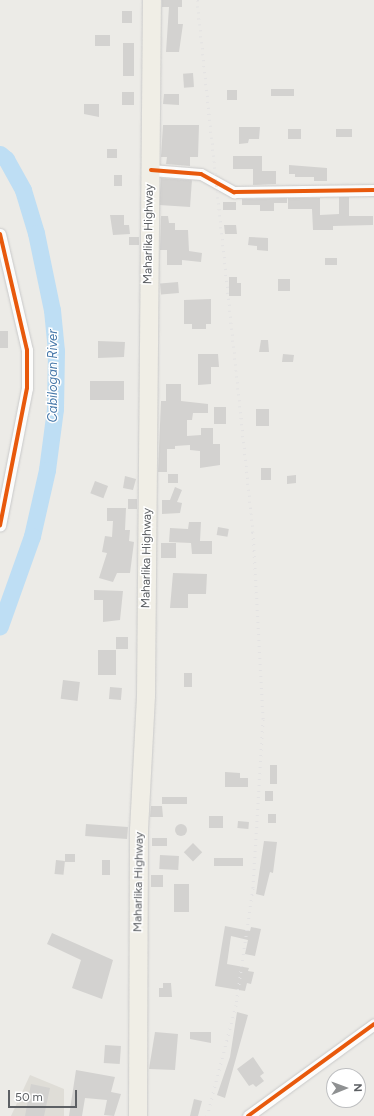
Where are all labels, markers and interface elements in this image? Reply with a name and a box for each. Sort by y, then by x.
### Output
street label: Maharlika Highway [141,184,157,284]
water label: Cabilogan River [45,329,61,423]
street label: Maharlika Highway [139,508,155,608]
street label: Maharlika Highway [131,832,147,932]
north arrow [326,1068,366,1108]
scale bar [10,1082,79,1108]
text: N [351,1083,364,1092]
text: 50 m [15,1090,43,1104]

